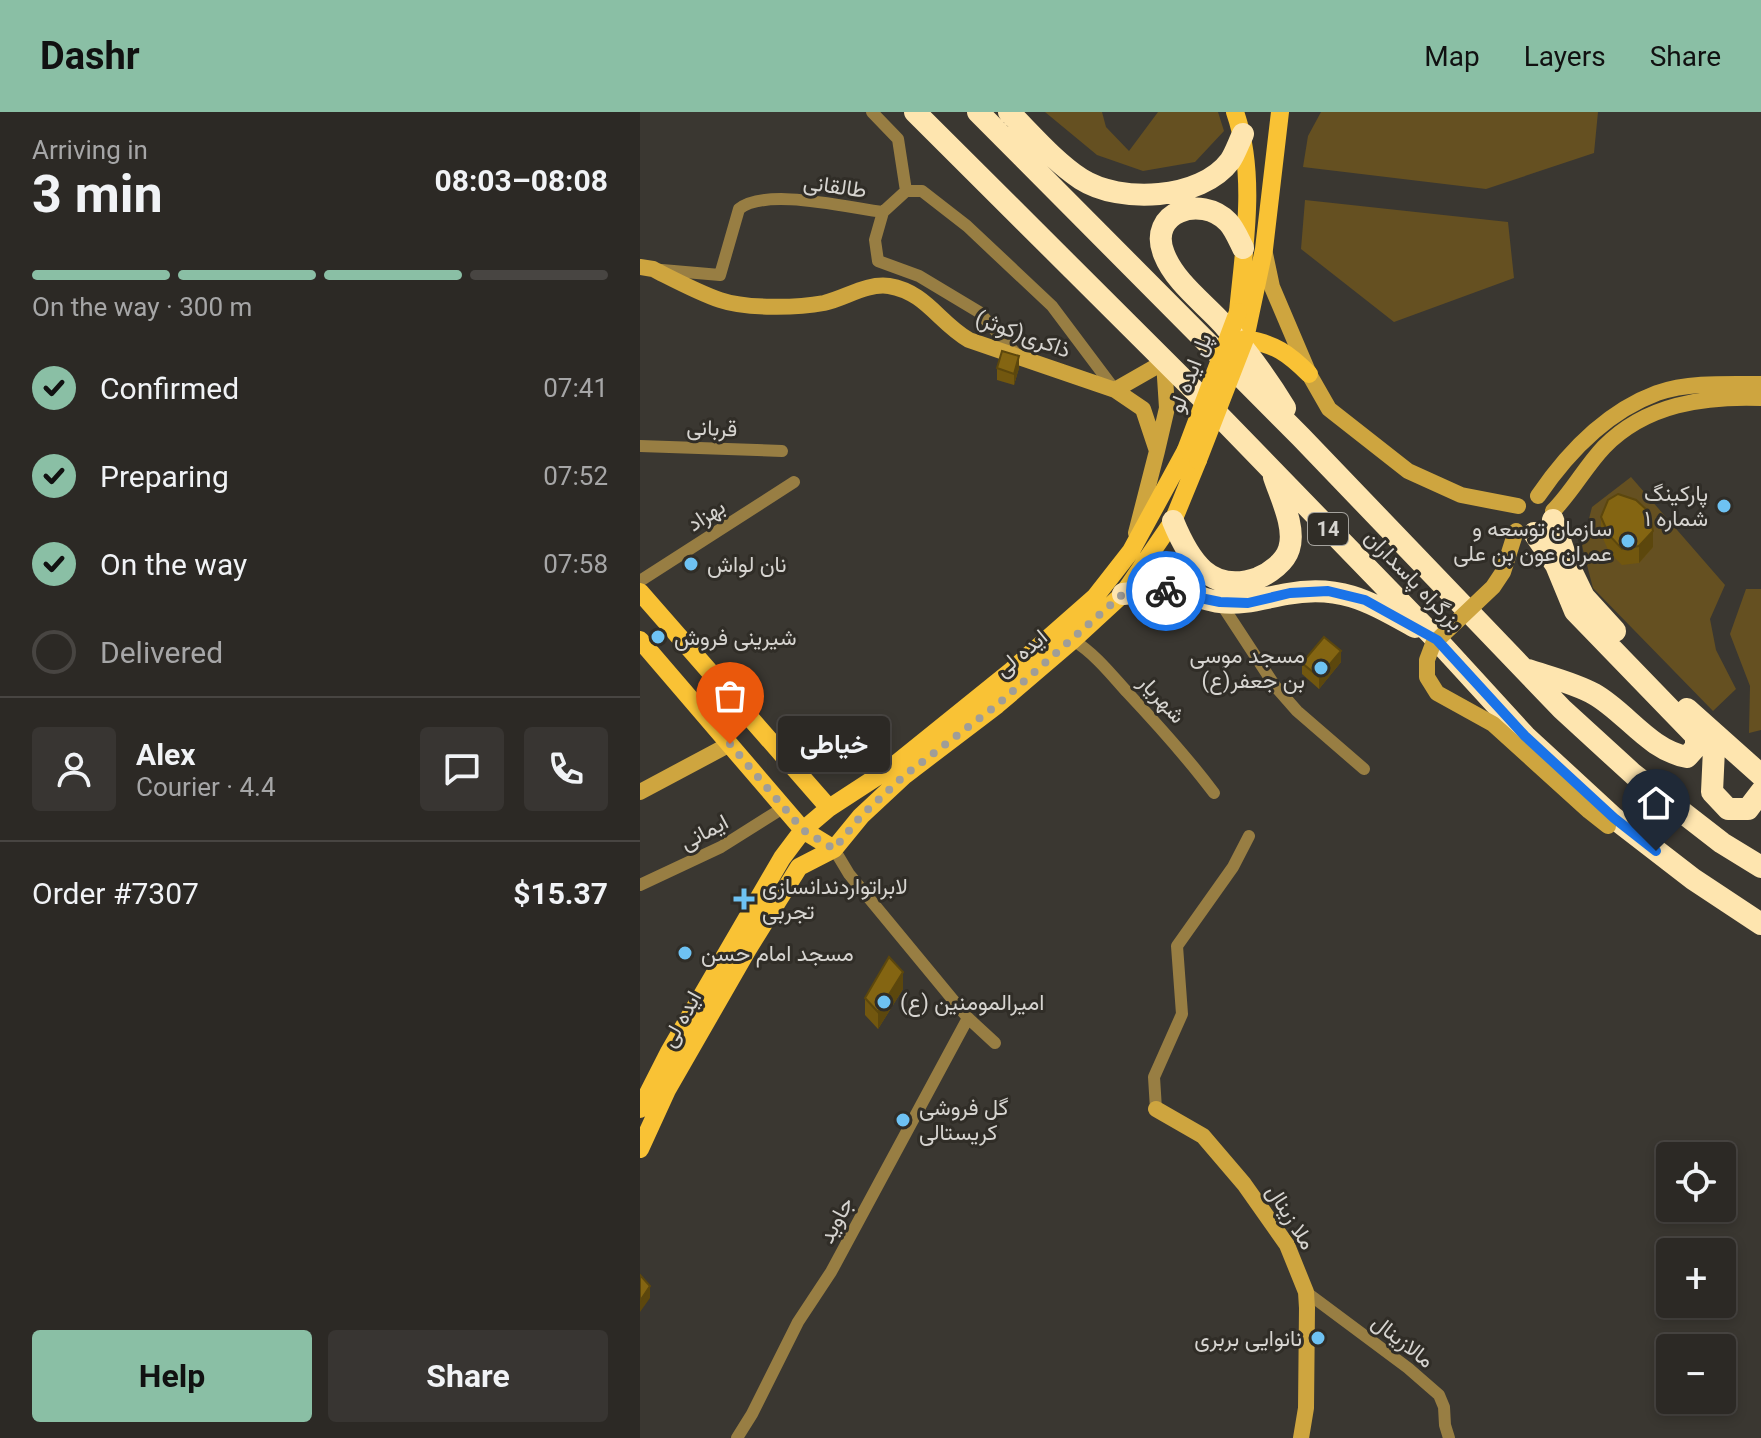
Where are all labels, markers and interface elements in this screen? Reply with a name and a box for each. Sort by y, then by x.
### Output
text: Dashr [40,34,140,78]
text: Map [1424,40,1480,73]
text: Layers [1524,40,1606,73]
text: Share [1650,40,1721,73]
text: Arriving in [32,135,148,165]
text: 08:03–08:08 [434,163,608,198]
text: 3 min [32,164,163,225]
street label: طالقانی [802,169,868,204]
text: On the way · 300 m [32,292,252,322]
street label: ذاکری(کوثر) [972,305,1074,364]
street label: پل ایده لو [1163,330,1218,417]
icon: check [32,366,76,410]
text: Confirmed [100,371,239,406]
text: 07:41 [543,373,608,403]
street label: قربانی [686,415,738,442]
icon: check [32,454,76,498]
text: Preparing [100,459,229,494]
text: 07:52 [543,461,608,491]
place label: پارکینگ شماره ۱ [1644,481,1708,532]
street label: بهزاد [682,494,730,537]
marker: پارکینگ شماره ۱ [1715,497,1733,515]
road number: 14 [1308,513,1348,545]
place label: سازمان توسعه و عمران عون بن علی [1453,516,1612,567]
street label: بزرگراه پاسداران [1358,524,1468,637]
marker: سازمان توسعه و عمران عون بن علی [1619,532,1637,550]
icon: check [32,542,76,586]
text: On the way [100,547,247,582]
text: 07:58 [543,549,608,579]
courier [1126,551,1206,631]
place label: نان لواش [707,552,787,578]
marker: نان لواش [682,555,700,573]
icon: bike [1144,569,1188,613]
street label: ایده لی [990,624,1053,683]
place label: شیرینی فروش [674,625,797,651]
marker: شیرینی فروش [649,628,667,646]
text: Delivered [100,635,223,670]
place label: مسجد موسی بن جعفر(ع) [1189,643,1305,695]
marker: مسجد موسی بن جعفر(ع) [1312,659,1330,677]
pin [696,662,764,744]
street label: شهریار [1132,669,1191,729]
icon: bag [708,674,752,718]
callout: خیاطی [778,716,890,772]
button: person [32,727,116,811]
button: chat [420,727,504,811]
button: phone [524,727,608,811]
text: خیاطی [800,729,868,759]
text: Alex [136,737,196,772]
pin [1622,769,1690,851]
text: Courier · 4.4 [136,772,276,802]
icon: home [1634,781,1678,825]
street label: ایمانی [676,809,733,856]
place label: لابراتواردندانسازی تجربی [762,874,908,925]
text: Order #7307 [32,876,199,911]
text: $15.37 [513,876,608,911]
marker: لابراتواردندانسازی تجربی [733,888,755,910]
place label: مسجد امام حسن [701,941,854,968]
marker: مسجد امام حسن [676,944,694,962]
street label: ایده لى [656,987,707,1052]
place label: امیرالمومنین (ع) [900,990,1044,1017]
marker: امیرالمومنین (ع) [875,993,893,1011]
place label: گل فروشی کریستالی [919,1095,1009,1146]
marker: گل فروشی کریستالی [894,1111,912,1129]
map controls [1656,1142,1736,1414]
button: locate [1656,1142,1736,1222]
street label: ملا زینال [1260,1180,1321,1255]
street label: جاوید [814,1193,859,1248]
button: + [1656,1238,1736,1318]
street label: مالازینال [1366,1309,1439,1374]
place label: نانوایی بربری [1194,1326,1302,1352]
marker: نانوایی بربری [1309,1329,1327,1347]
button: Help [32,1330,312,1422]
button: Share [328,1330,608,1422]
button: − [1656,1334,1736,1414]

